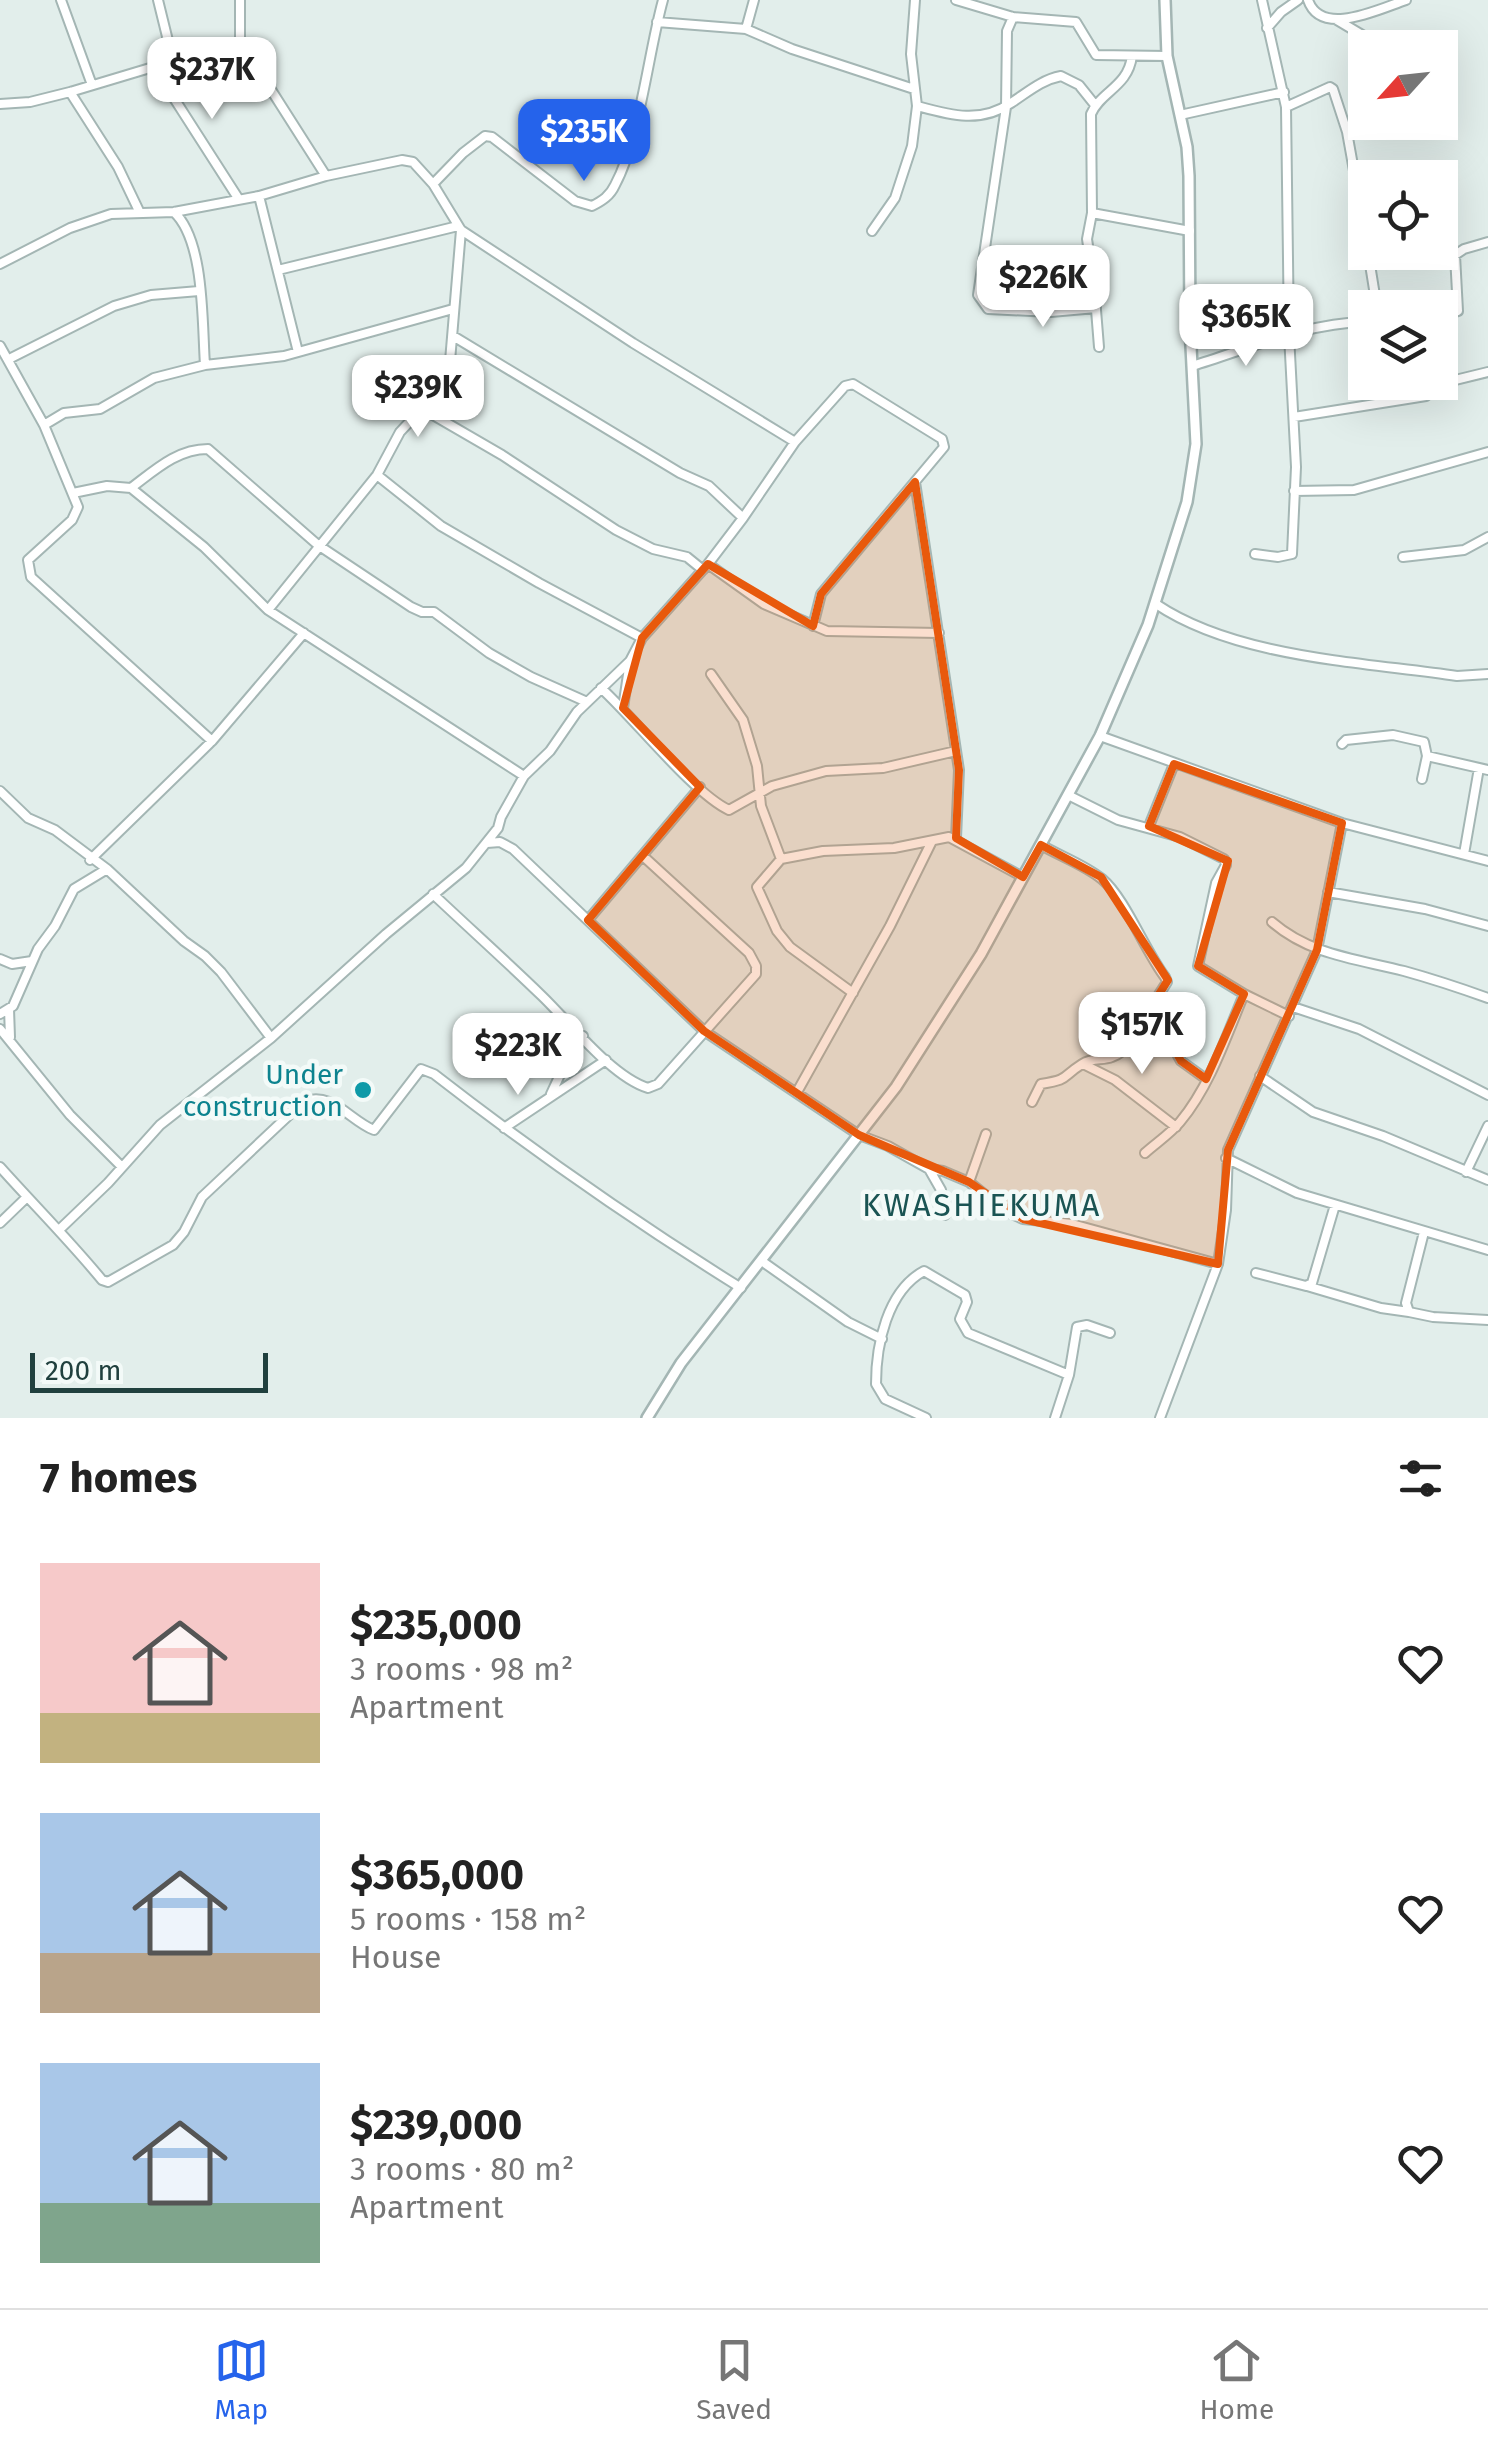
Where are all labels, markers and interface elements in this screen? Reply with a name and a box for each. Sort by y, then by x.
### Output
north arrow [1348,30,1458,140]
map controls [1348,30,1458,400]
pin: $237K [142,37,282,122]
text: $237K [169,50,255,88]
pin: $235K [514,99,654,184]
text: $235K [540,112,628,150]
button: locate [1348,160,1458,270]
pin: $226K [973,245,1113,330]
text: $226K [999,258,1087,296]
pin: $365K [1176,284,1316,369]
button: layers [1348,290,1458,400]
text: $365K [1201,297,1291,335]
pin: $239K [348,355,488,440]
text: $239K [374,368,462,406]
pin: $157K [1072,992,1212,1077]
text: $157K [1101,1005,1183,1043]
pin: $223K [448,1013,588,1098]
text: $223K [474,1026,562,1064]
place label: Under construction [183,1058,343,1123]
marker: Under construction [352,1079,374,1101]
district label: KWASHIEKUMA [862,1186,1102,1224]
scale bar [30,1348,268,1392]
text: 200 m [45,1354,122,1387]
icon: filters [1393,1451,1448,1506]
text: 7 homes [40,1453,197,1503]
text: $235,000 [350,1600,522,1650]
icon: home [120,1603,240,1723]
icon: heart [1393,1636,1448,1691]
text: 3 rooms · 98 m² [350,1650,573,1688]
text: Apartment [350,1688,504,1726]
text: $365,000 [350,1850,524,1900]
icon: home [120,1853,240,1973]
icon: heart [1393,1886,1448,1941]
text: 5 rooms · 158 m² [350,1900,586,1938]
text: House [350,1938,441,1976]
text: $239,000 [350,2100,522,2150]
icon: home [120,2103,240,2223]
icon: heart [1393,2136,1448,2191]
text: 3 rooms · 80 m² [350,2150,574,2188]
text: Apartment [350,2188,504,2226]
tab: Map [214,2333,269,2426]
tab: Saved [696,2333,772,2426]
tab: Home [1200,2333,1274,2426]

